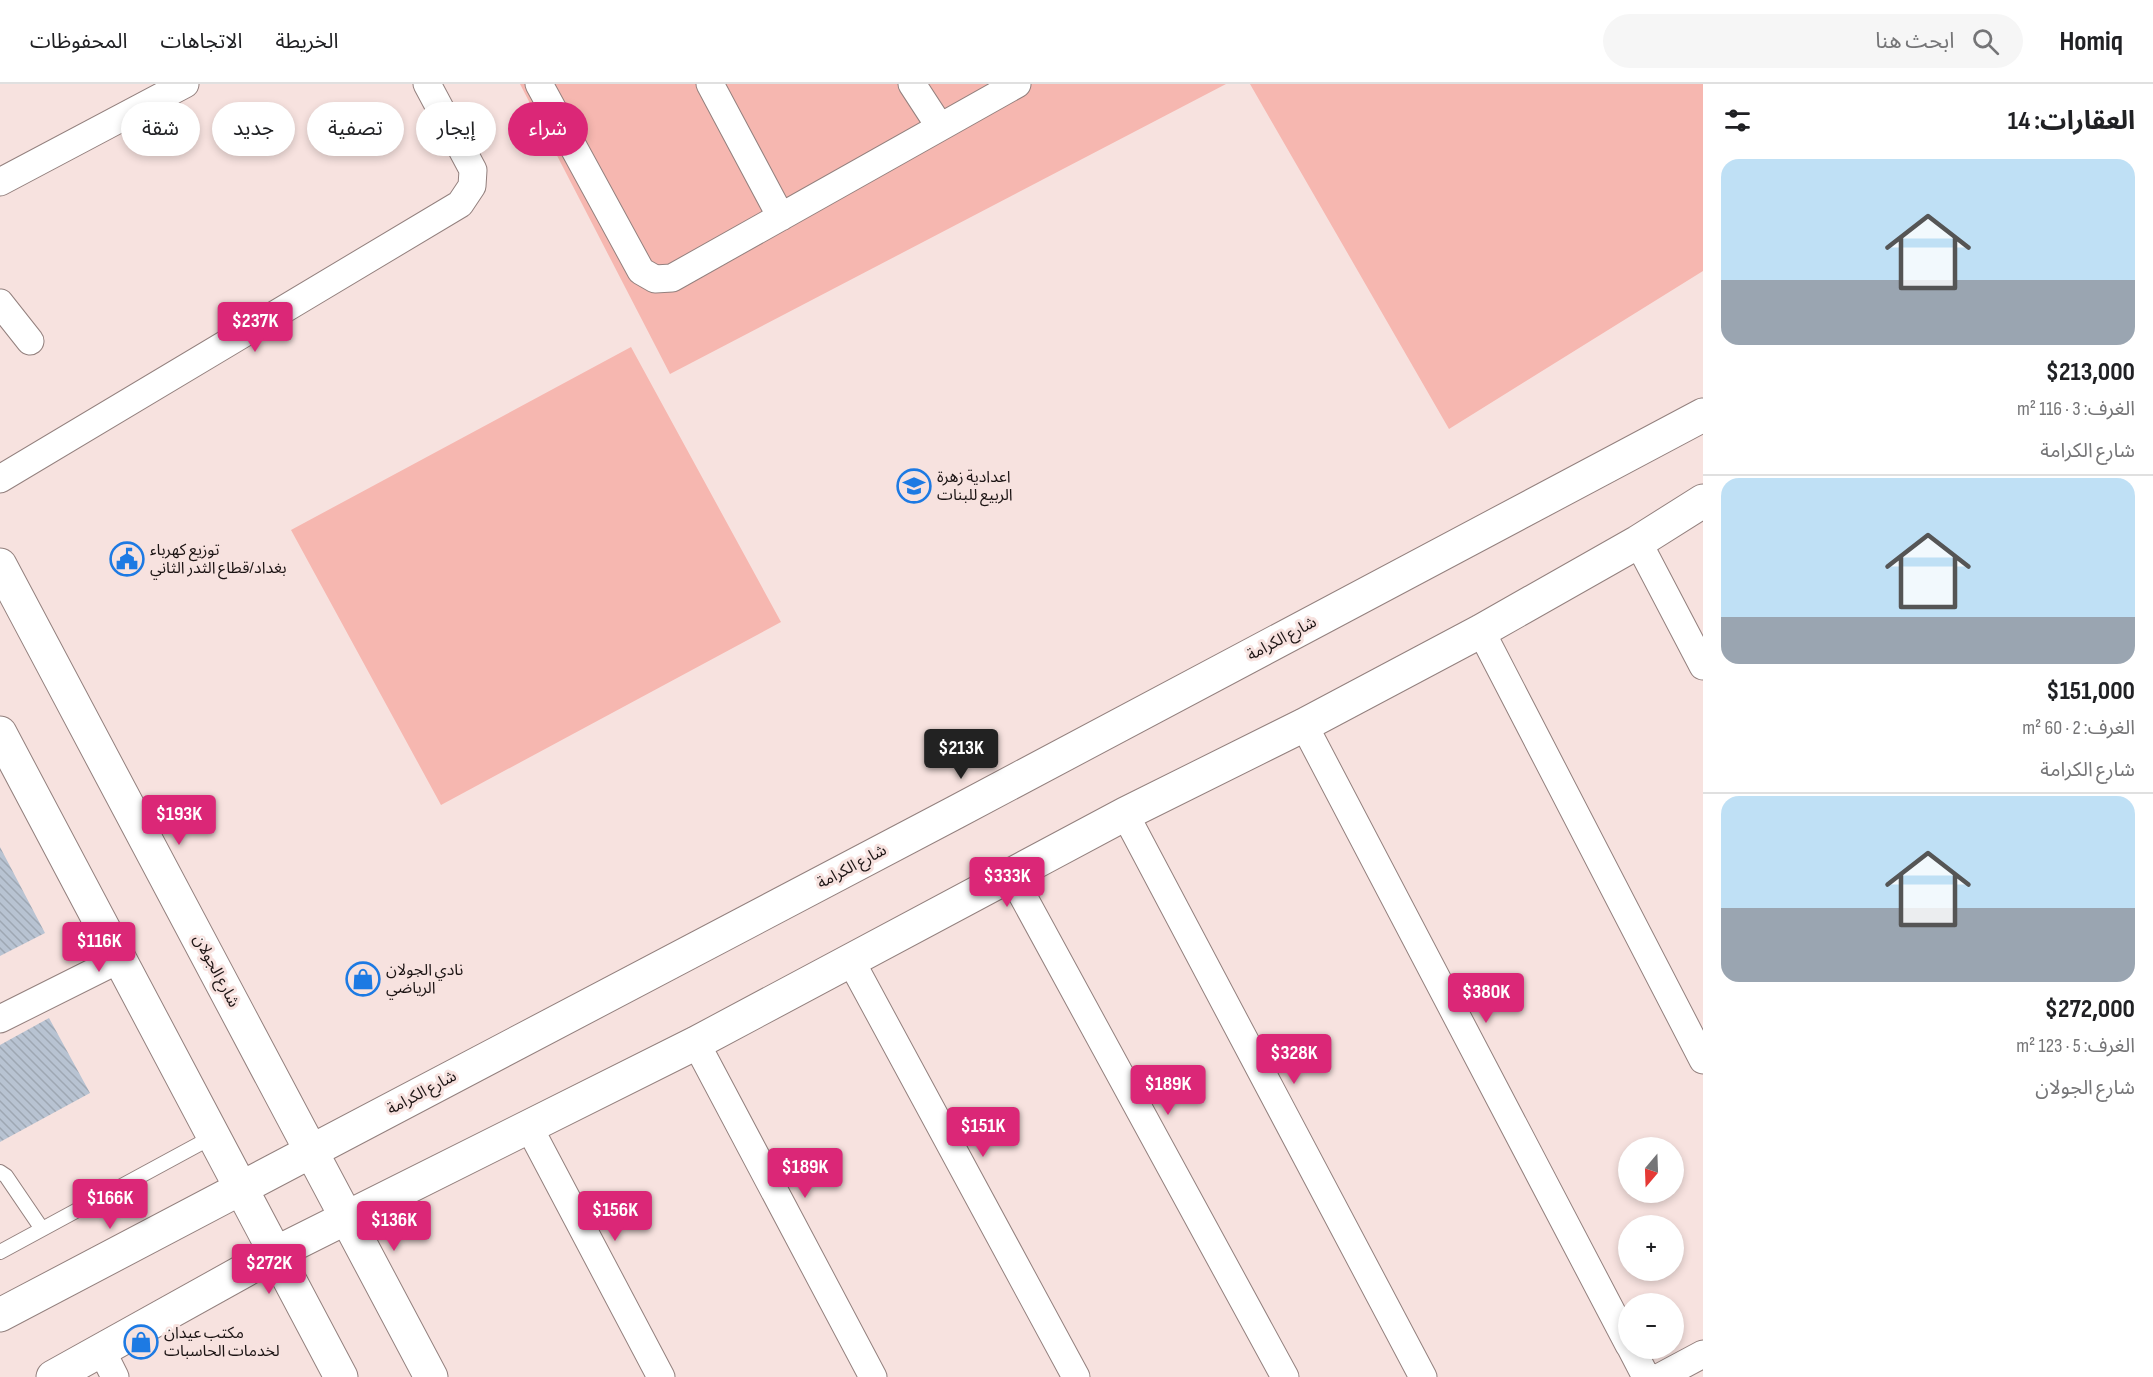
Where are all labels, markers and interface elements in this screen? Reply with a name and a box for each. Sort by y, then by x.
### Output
search box [1603,14,2023,68]
icon: search [1969,25,2002,58]
text: Homiq [2059,25,2123,58]
text: ابحث هنا [1875,28,1954,55]
text: المحفوظات [30,29,127,54]
text: الاتجاهات [160,29,242,54]
text: الخريطة [275,29,338,54]
chip: شقة [121,102,200,156]
chip: جديد [212,102,295,156]
chip: تصفية [307,102,404,156]
chip: إيجار [416,102,496,156]
chip: شراء [508,102,588,156]
icon: filters [1721,104,1754,137]
text: العقارات: 14 [2008,106,2135,137]
icon: home [1874,198,1982,306]
pin: $237K [213,302,297,353]
text: $237K [232,309,278,333]
text: $213,000 [2046,357,2135,388]
text: الغرف: 3 · 116 m² [2017,397,2135,421]
text: شارع الكرامة [2040,439,2135,463]
school or university icon: اعدادية زهرة الربيع للبنات [896,468,932,504]
place label: اعدادية زهرة الربيع للبنات [937,468,1013,507]
icon: home [1874,517,1982,625]
public building icon: توزيع كهرباء بغداد/قطاع الثدر الثاني [109,541,145,577]
place label: توزيع كهرباء بغداد/قطاع الثدر الثاني [150,541,287,580]
street label: شارع الكرامة [1244,613,1321,667]
text: $151,000 [2046,676,2135,707]
text: الغرف: 2 · 60 m² [2022,716,2135,740]
pin: $213K [919,729,1003,780]
text: $213K [938,736,984,760]
text: شارع الكرامة [2040,758,2135,782]
pin: $193K [137,795,221,846]
text: $193K [156,802,202,826]
icon: home [1874,835,1982,943]
street label: شارع الكرامة [814,841,891,895]
pin: $333K [965,857,1049,908]
text: $333K [983,864,1031,888]
pin: $116K [57,922,141,973]
text: $116K [76,929,122,953]
street label: شارع الجولان [187,931,243,1012]
shop icon: نادي الجولان الرياضي [345,961,381,997]
place label: نادي الجولان الرياضي [386,961,463,999]
pin: $380K [1444,973,1528,1024]
text: $380K [1462,980,1510,1004]
text: $272,000 [2045,994,2135,1025]
pin: $328K [1252,1034,1336,1085]
text: الغرف: 5 · 123 m² [2016,1034,2135,1058]
text: $328K [1270,1041,1318,1065]
pin: $189K [1126,1065,1210,1116]
street label: شارع الكرامة [384,1067,461,1121]
text: $189K [1145,1072,1191,1096]
text: شارع الجولان [2035,1076,2135,1100]
pin: $151K [941,1107,1025,1158]
text: $151K [961,1114,1005,1138]
north arrow [1618,1137,1684,1203]
map controls [1618,1137,1684,1359]
pin: $189K [763,1148,847,1199]
text: $189K [782,1155,828,1179]
pin: $166K [68,1179,152,1230]
text: $166K [87,1186,133,1210]
pin: $156K [573,1191,657,1242]
text: $156K [592,1198,638,1222]
pin: $136K [352,1201,436,1252]
text: $136K [371,1208,417,1232]
button: + [1618,1215,1684,1281]
pin: $272K [227,1244,311,1295]
text: $272K [246,1251,292,1275]
button: − [1618,1293,1684,1359]
shop icon: مكتب عيدان لخدمات الحاسبات [123,1324,159,1360]
place label: مكتب عيدان لخدمات الحاسبات [164,1324,280,1361]

